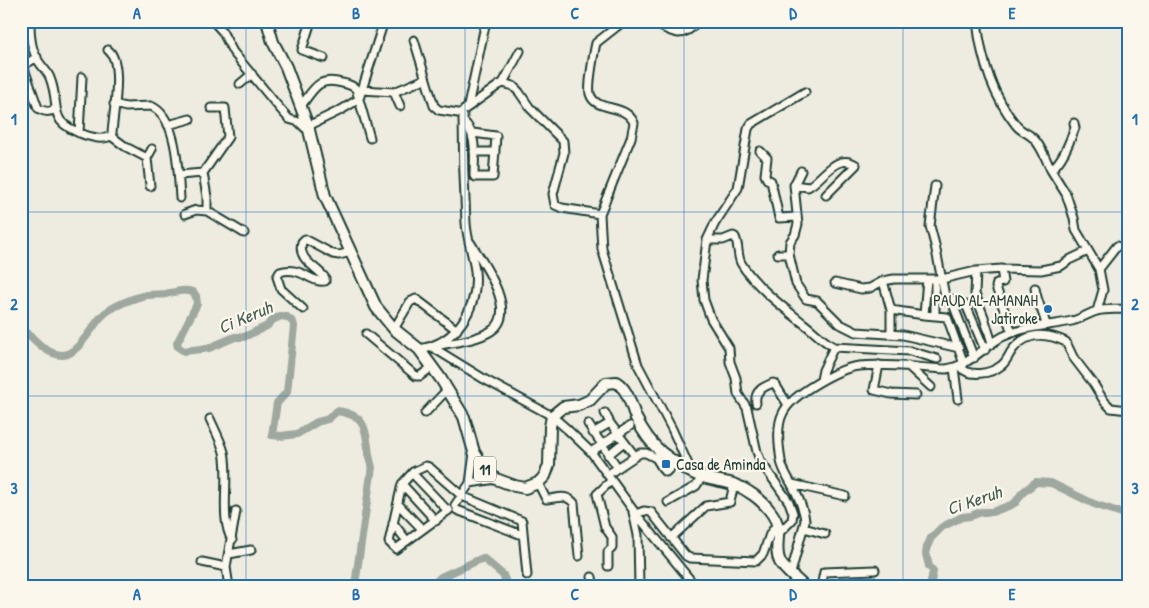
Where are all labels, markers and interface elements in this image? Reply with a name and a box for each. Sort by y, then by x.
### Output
text: A [133,2,141,24]
text: B [352,2,360,24]
text: C [571,2,580,24]
text: D [789,2,797,24]
text: E [1008,2,1016,24]
text: 1 [11,108,17,130]
text: 1 [1132,108,1138,130]
place label: PAUD AL-AMANAH Jatiroke [933,289,1039,329]
text: 2 [10,293,18,315]
text: 2 [1131,293,1139,315]
water label: Ci Keruh [214,294,277,340]
marker: PAUD AL-AMANAH Jatiroke [1042,303,1054,315]
place label: Casa de Aminda [676,453,765,475]
road number: 11 [474,456,496,482]
marker: Casa de Aminda [660,458,672,470]
text: 3 [10,477,18,499]
text: 3 [1131,477,1139,499]
water label: Ci Keruh [943,479,1006,521]
text: A [133,583,141,605]
text: B [352,583,360,605]
text: C [571,583,580,605]
text: D [789,583,797,605]
text: E [1008,583,1016,605]

